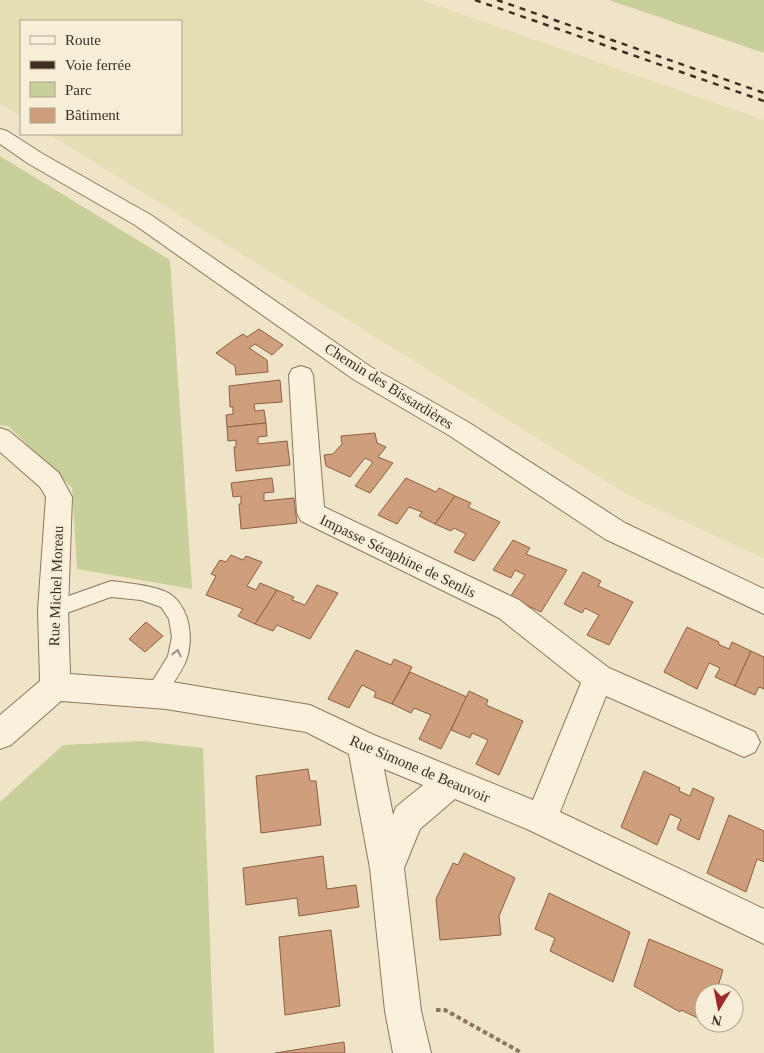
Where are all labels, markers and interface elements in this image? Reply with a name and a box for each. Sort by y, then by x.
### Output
legend [20,20,182,135]
text: Route [65,32,101,48]
text: Voie ferrée [65,57,131,73]
text: Parc [65,82,92,98]
text: Bâtiment [65,107,121,123]
street label: Chemin des Bissardières [322,340,456,432]
street label: Impasse Séraphine de Senlis [318,511,479,601]
street label: Rue Michel Moreau [46,525,66,647]
one-way arrow [171,648,182,657]
street label: Rue Simone de Beauvoir [348,732,492,806]
north arrow [694,983,744,1033]
text: N [711,1012,723,1029]

